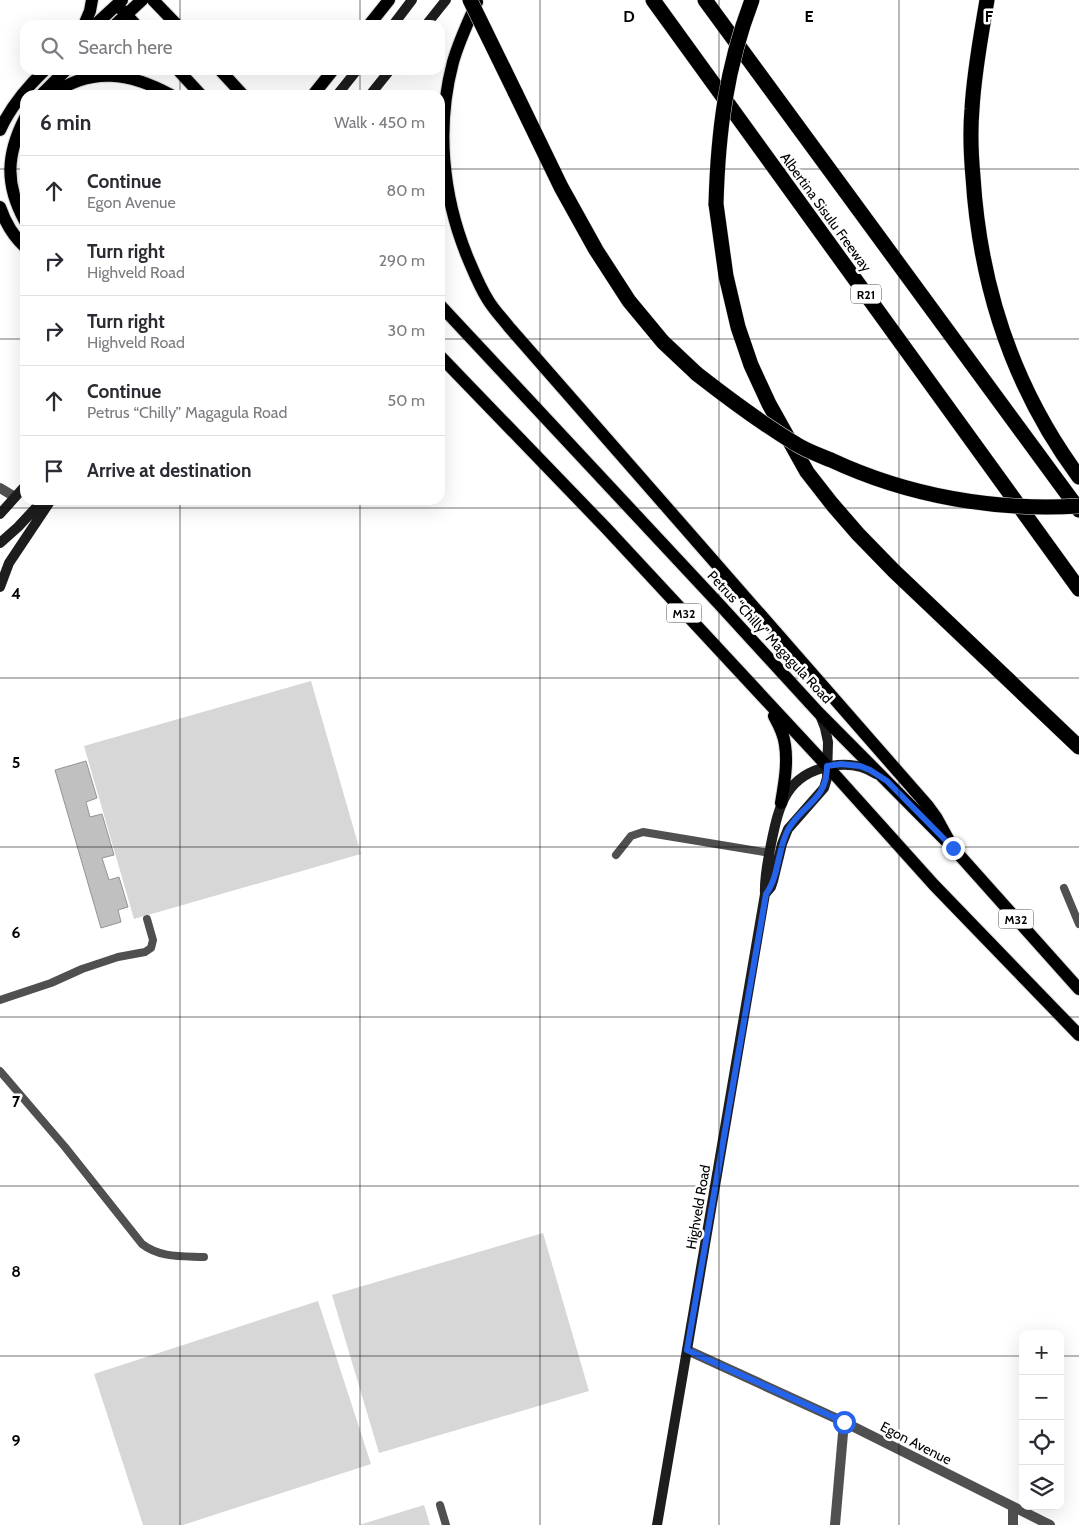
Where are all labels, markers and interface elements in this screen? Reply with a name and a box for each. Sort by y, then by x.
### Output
text: D [623,7,635,26]
text: E [804,7,814,26]
text: F [985,7,994,26]
search box [20,20,445,75]
icon: search [38,34,66,62]
text: Search here [78,36,172,59]
text: 6 min [40,110,91,135]
text: Walk · 450 m [334,113,425,132]
street label: Albertina Sisulu Freeway [777,149,875,275]
text: Continue [87,170,161,193]
icon: ahead [40,177,68,205]
text: 80 m [387,181,425,200]
text: Egon Avenue [87,193,176,212]
text: Turn right [87,240,165,263]
icon: right [40,247,68,275]
text: 290 m [379,251,425,270]
text: Highveld Road [87,263,185,282]
road number: R21 [851,284,881,304]
text: Turn right [87,310,165,333]
icon: right [40,317,68,345]
text: 30 m [388,321,425,340]
text: Highveld Road [87,333,185,352]
text: Continue [87,380,161,403]
icon: ahead [40,387,68,415]
text: 50 m [388,391,425,410]
text: Petrus “Chilly” Magagula Road [87,403,287,422]
icon: arrive [40,457,68,485]
text: Arrive at destination [87,459,251,482]
street label: Petrus “Chilly” Magagula Road [704,567,836,707]
text: 4 [11,584,21,603]
road number: M32 [666,604,702,622]
text: 5 [12,753,20,772]
route end [942,837,965,860]
road number: M32 [998,910,1034,929]
text: 6 [12,923,21,942]
text: 7 [12,1092,21,1111]
street label: Highveld Road [682,1163,714,1251]
text: 8 [11,1262,21,1281]
map controls [1019,1330,1064,1510]
button: + [1019,1330,1064,1375]
button: − [1019,1375,1064,1420]
route start [833,1411,856,1434]
street label: Egon Avenue [877,1417,955,1469]
button: locate [1019,1420,1064,1465]
text: 9 [12,1431,21,1450]
button: layers [1019,1465,1064,1510]

